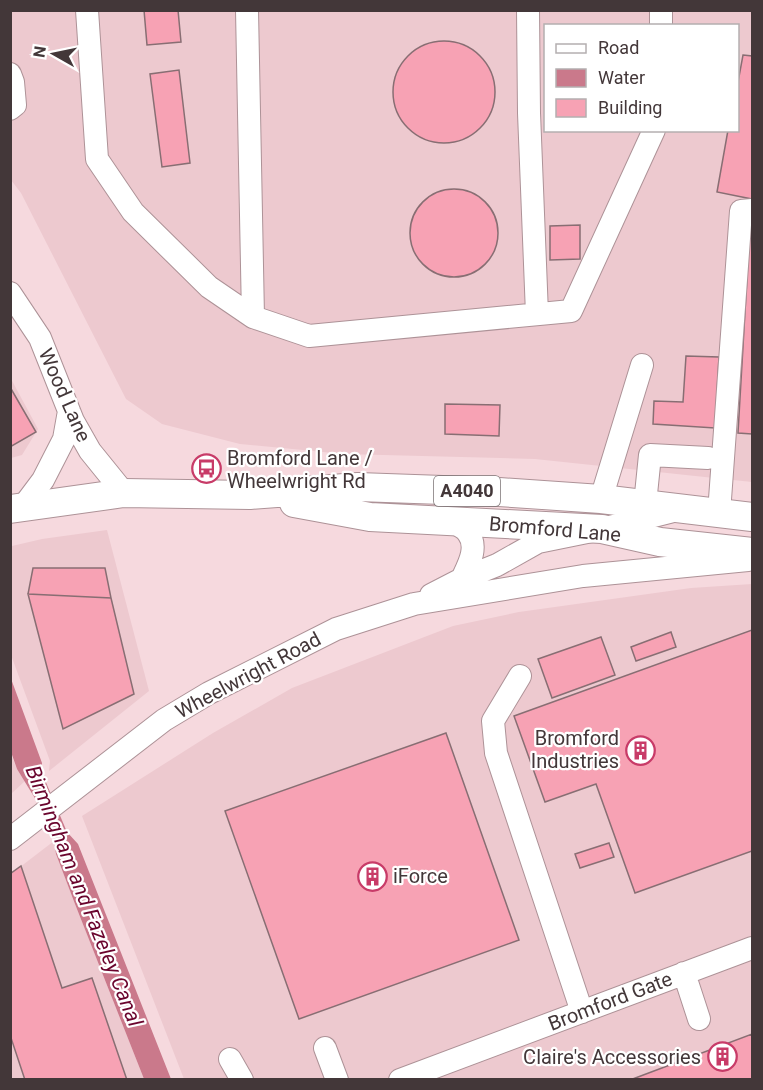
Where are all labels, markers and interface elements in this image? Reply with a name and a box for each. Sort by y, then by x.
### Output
north arrow [24,24,84,84]
legend [544,24,739,132]
text: Road [598,37,639,58]
text: N [29,45,50,59]
text: Water [598,67,645,88]
text: Building [598,97,662,118]
street label: Wood Lane [34,345,96,445]
place label: Bromford Lane / Wheelwright Rd [227,446,373,493]
bus stop icon: Bromford Lane / Wheelwright Rd [190,453,222,485]
road number: A4040 [434,476,500,506]
street label: Bromford Lane [488,511,622,547]
street label: Wheelwright Road [171,627,325,723]
place label: Bromford Industries [531,726,619,773]
building icon: Bromford Industries [624,734,656,766]
water label: Birmingham and Fazeley Canal [21,762,148,1031]
building icon: iForce [356,860,388,892]
place label: iForce [393,864,448,888]
street label: Bromford Gate [545,966,675,1036]
building icon: Claire's Accessories [706,1041,738,1073]
place label: Claire's Accessories [523,1045,701,1069]

